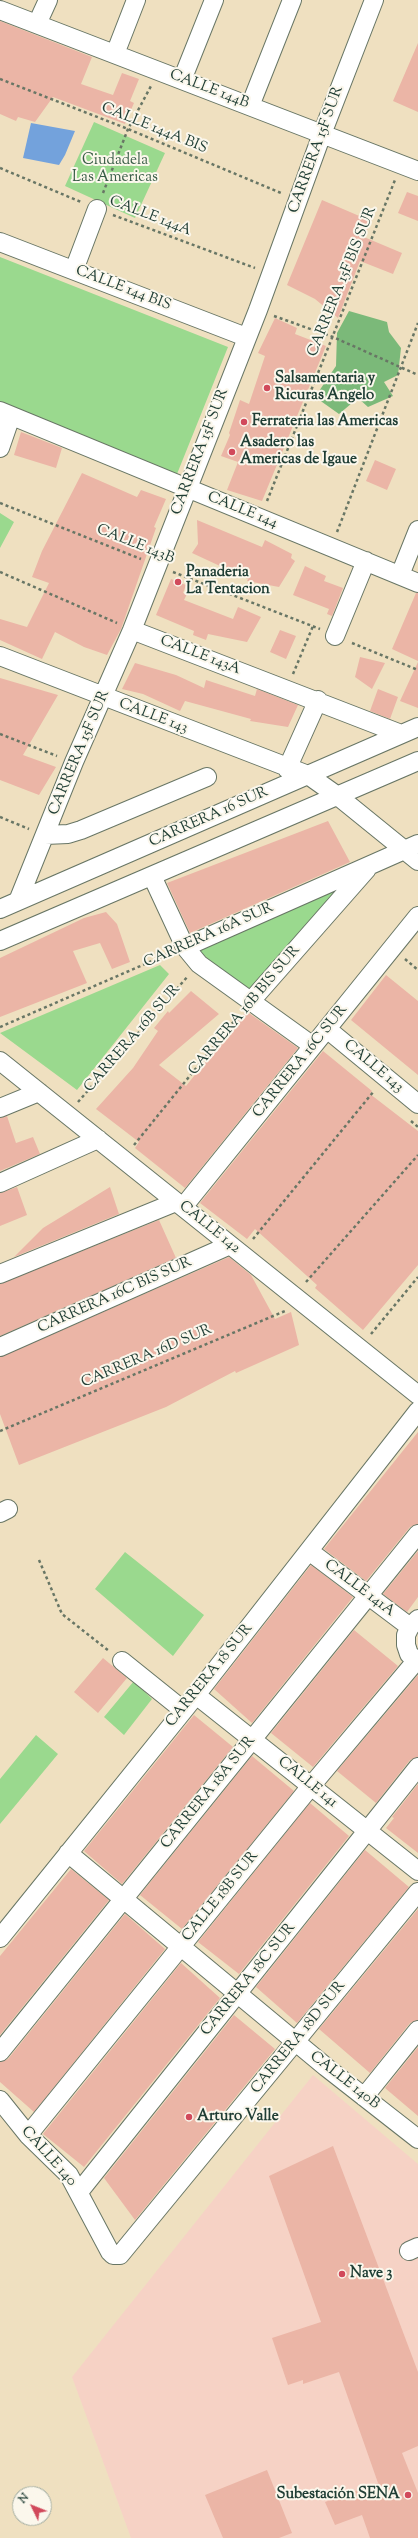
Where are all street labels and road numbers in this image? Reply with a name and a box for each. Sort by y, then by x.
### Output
street label: CALLE 144B [167,67,251,113]
street label: CARRERA 15F SUR [286,84,348,216]
street label: CALLE 144A BIS [98,100,210,158]
street label: CALLE 144A [106,193,194,241]
street label: CARRERA 15F BIS SUR [305,204,381,360]
street label: CALLE 144 BIS [73,263,173,315]
street label: CARRERA 15F SUR [169,386,233,518]
street label: CALLE 144 [204,489,280,533]
street label: CALLE 143B [94,521,176,569]
street label: CALLE 143A [157,632,243,680]
street label: CARRERA 15F SUR [46,688,114,818]
street label: CALLE 143 [116,696,190,738]
street label: CARRERA 16 SUR [147,784,271,852]
street label: CARRERA 16A SUR [141,899,277,973]
street label: CARRERA 16B BIS SUR [185,942,305,1080]
street label: CARRERA 16B SUR [81,981,185,1097]
street label: CARRERA 16C SUR [250,1002,352,1122]
street label: CALLE 143 [339,1037,407,1097]
street label: CALLE 142 [175,1198,243,1258]
street label: CARRERA 16C BIS SUR [35,1254,195,1338]
street label: CARRERA 16D SUR [79,1321,215,1393]
street label: CALLE 141A [320,1557,398,1621]
street label: CARRERA 18 SUR [163,1621,257,1731]
street label: CARRERA 18A SUR [158,1733,260,1853]
street label: CALLE 141 [273,1753,341,1813]
street label: CALLE 18B SUR [179,1848,263,1946]
street label: CARRERA 18C SUR [198,1920,300,2040]
street label: CARRERA 18D SUR [248,1978,350,2098]
street label: CALLE 140B [305,2048,383,2114]
street label: CALLE 140 [16,2123,80,2191]

